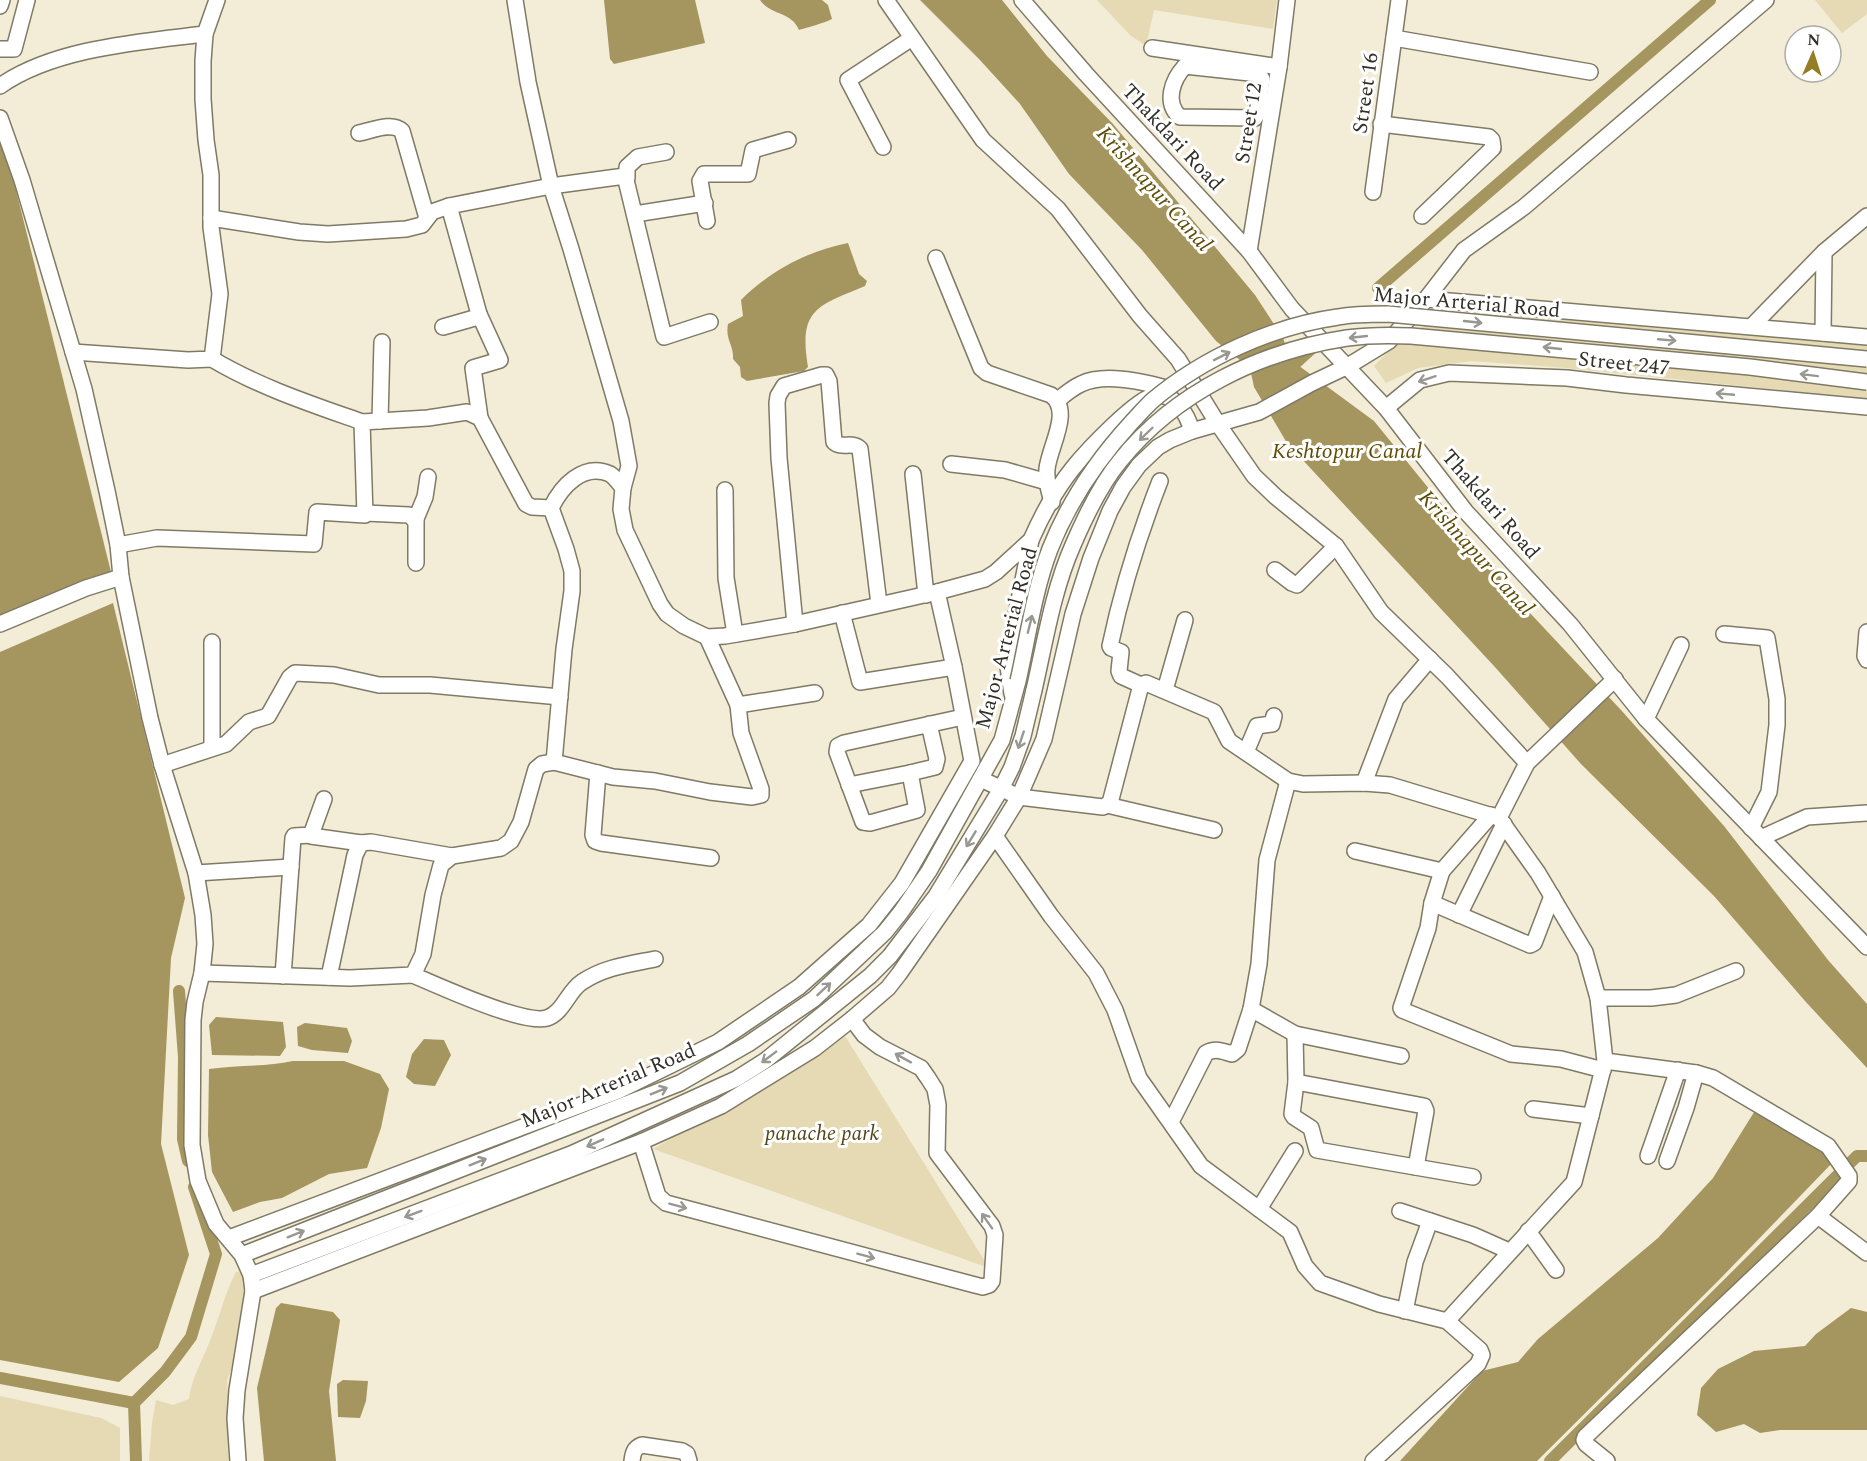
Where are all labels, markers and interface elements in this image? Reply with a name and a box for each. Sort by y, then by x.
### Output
north arrow [1783,24,1843,84]
text: N [1807,28,1821,52]
street label: Street 16 [1344,51,1387,136]
street label: Thakdari Road [1114,77,1231,199]
street label: Street 12 [1227,80,1271,166]
water label: Krishnapur Canal [1088,119,1220,260]
street label: Major Arterial Road [1372,279,1562,327]
one-way arrow [1462,317,1482,328]
one-way arrow [1349,332,1368,343]
one-way arrow [1657,335,1676,346]
one-way arrow [1543,342,1563,353]
street label: Street 247 [1577,343,1671,385]
one-way arrow [1213,350,1231,362]
one-way arrow [1800,369,1819,380]
one-way arrow [1418,374,1437,385]
one-way arrow [1716,388,1736,399]
one-way arrow [1139,426,1154,441]
water label: Keshtopur Canal [1272,435,1422,468]
street label: Thakdari Road [1433,442,1547,567]
water label: Krishnapur Canal [1410,483,1542,624]
street label: Major Arterial Road [967,544,1047,733]
one-way arrow [1025,614,1037,633]
one-way arrow [1015,731,1026,750]
one-way arrow [964,830,976,847]
one-way arrow [817,982,832,996]
street label: Major Arterial Road [516,1035,701,1137]
one-way arrow [762,1051,778,1063]
one-way arrow [894,1052,912,1063]
one-way arrow [649,1085,668,1096]
park label: panache park [764,1118,879,1150]
one-way arrow [586,1137,604,1149]
one-way arrow [468,1156,487,1167]
one-way arrow [668,1201,687,1213]
one-way arrow [404,1209,423,1220]
one-way arrow [981,1213,993,1229]
one-way arrow [287,1228,305,1239]
one-way arrow [856,1251,875,1262]

